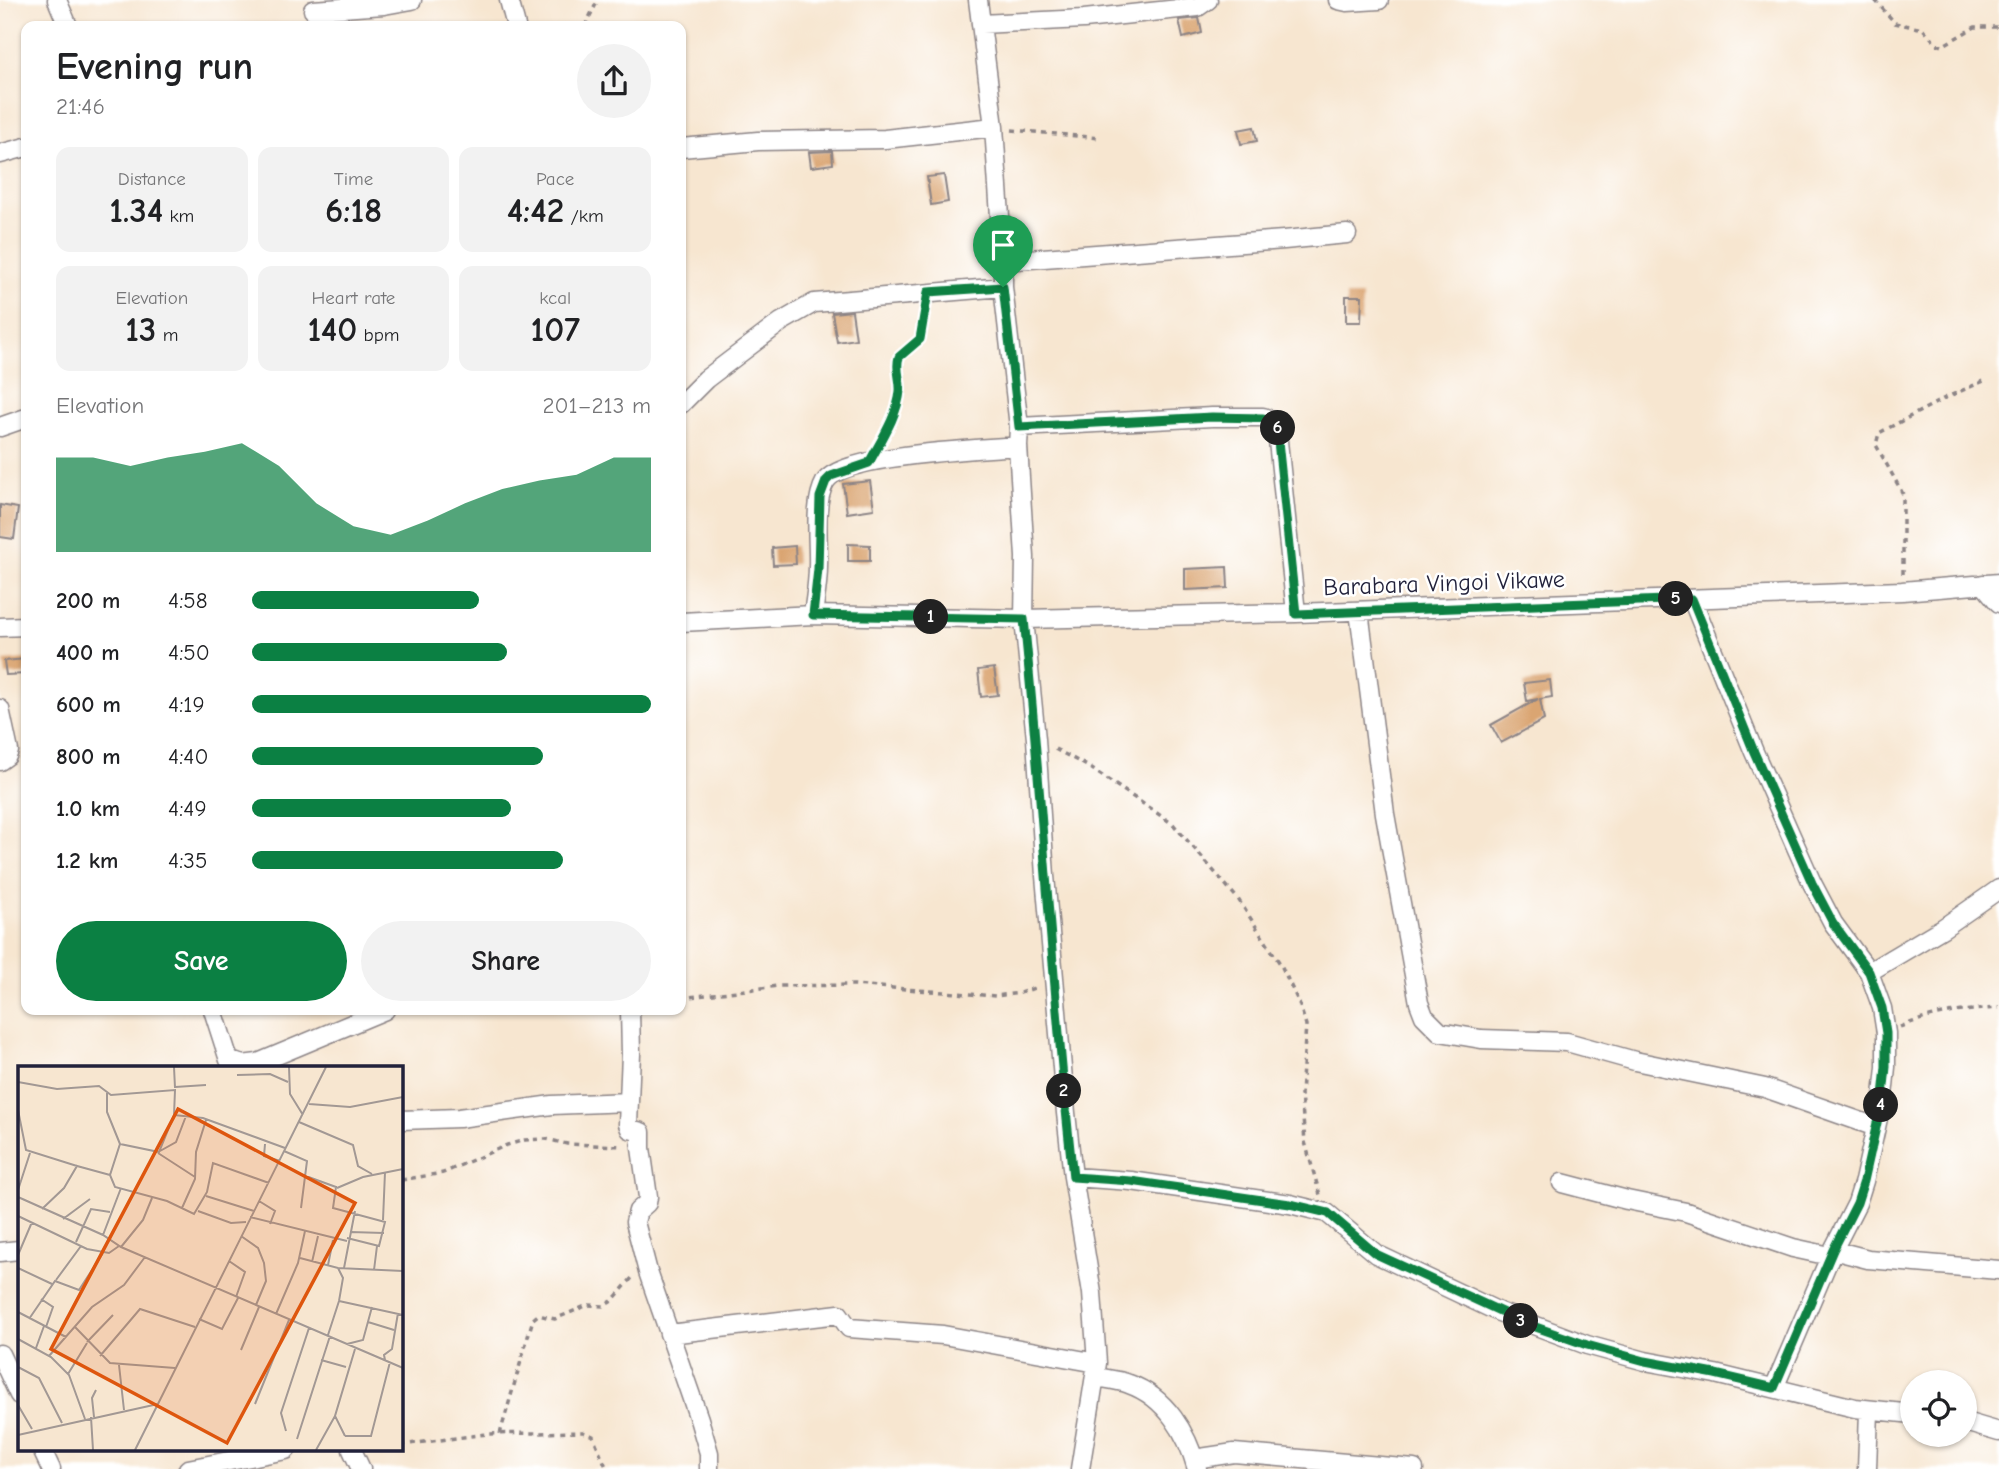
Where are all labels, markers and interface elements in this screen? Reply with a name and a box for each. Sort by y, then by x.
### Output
button: share [577,44,651,118]
text: Evening run [56,45,253,89]
text: 21:46 [56,93,105,120]
text: Distance [118,168,186,190]
text: Time [334,168,373,190]
text: Pace [536,168,574,190]
text: 1.34 [109,190,163,231]
text: 6:18 [325,190,382,231]
text: 4:42 [507,190,564,231]
text: km [163,205,194,227]
text: /km [564,205,604,227]
pin [973,215,1033,287]
icon: arrive [984,226,1022,264]
text: Elevation [115,287,188,309]
text: Heart rate [312,287,395,309]
text: kcal [539,287,571,309]
text: 13 [125,309,156,350]
text: 140 [307,309,357,350]
text: 107 [530,309,580,350]
text: m [156,324,178,346]
text: bpm [357,324,400,346]
text: Elevation [56,392,144,419]
text: 201–213 m [543,392,651,419]
pin: 6 [1260,410,1296,446]
text: 6 [1273,416,1282,438]
street label: Barabara Vingoi Vikawe [1323,565,1565,601]
pin: 5 [1658,582,1694,616]
text: 200 m [56,587,120,614]
text: 4:58 [168,587,208,614]
text: 5 [1670,587,1681,609]
pin: 1 [914,600,948,634]
text: 1 [927,605,934,627]
text: 400 m [56,639,120,666]
text: 4:50 [168,639,210,666]
text: 600 m [56,691,121,718]
text: 4:19 [168,691,205,718]
text: 800 m [56,743,121,770]
text: 4:40 [168,743,208,770]
text: 1.0 km [56,795,120,822]
text: 4:49 [168,795,207,822]
text: 1.2 km [56,847,118,874]
text: 4:35 [168,847,207,874]
button: Save [56,921,347,1001]
button: Share [361,921,651,1001]
inset map [18,1066,402,1452]
pin: 2 [1046,1074,1082,1108]
text: 2 [1059,1079,1068,1101]
pin: 4 [1864,1088,1898,1122]
text: 4 [1876,1093,1885,1115]
pin: 3 [1504,1304,1538,1338]
text: 3 [1516,1309,1525,1331]
map controls [1900,1370,1977,1447]
button: locate [1900,1370,1977,1447]

